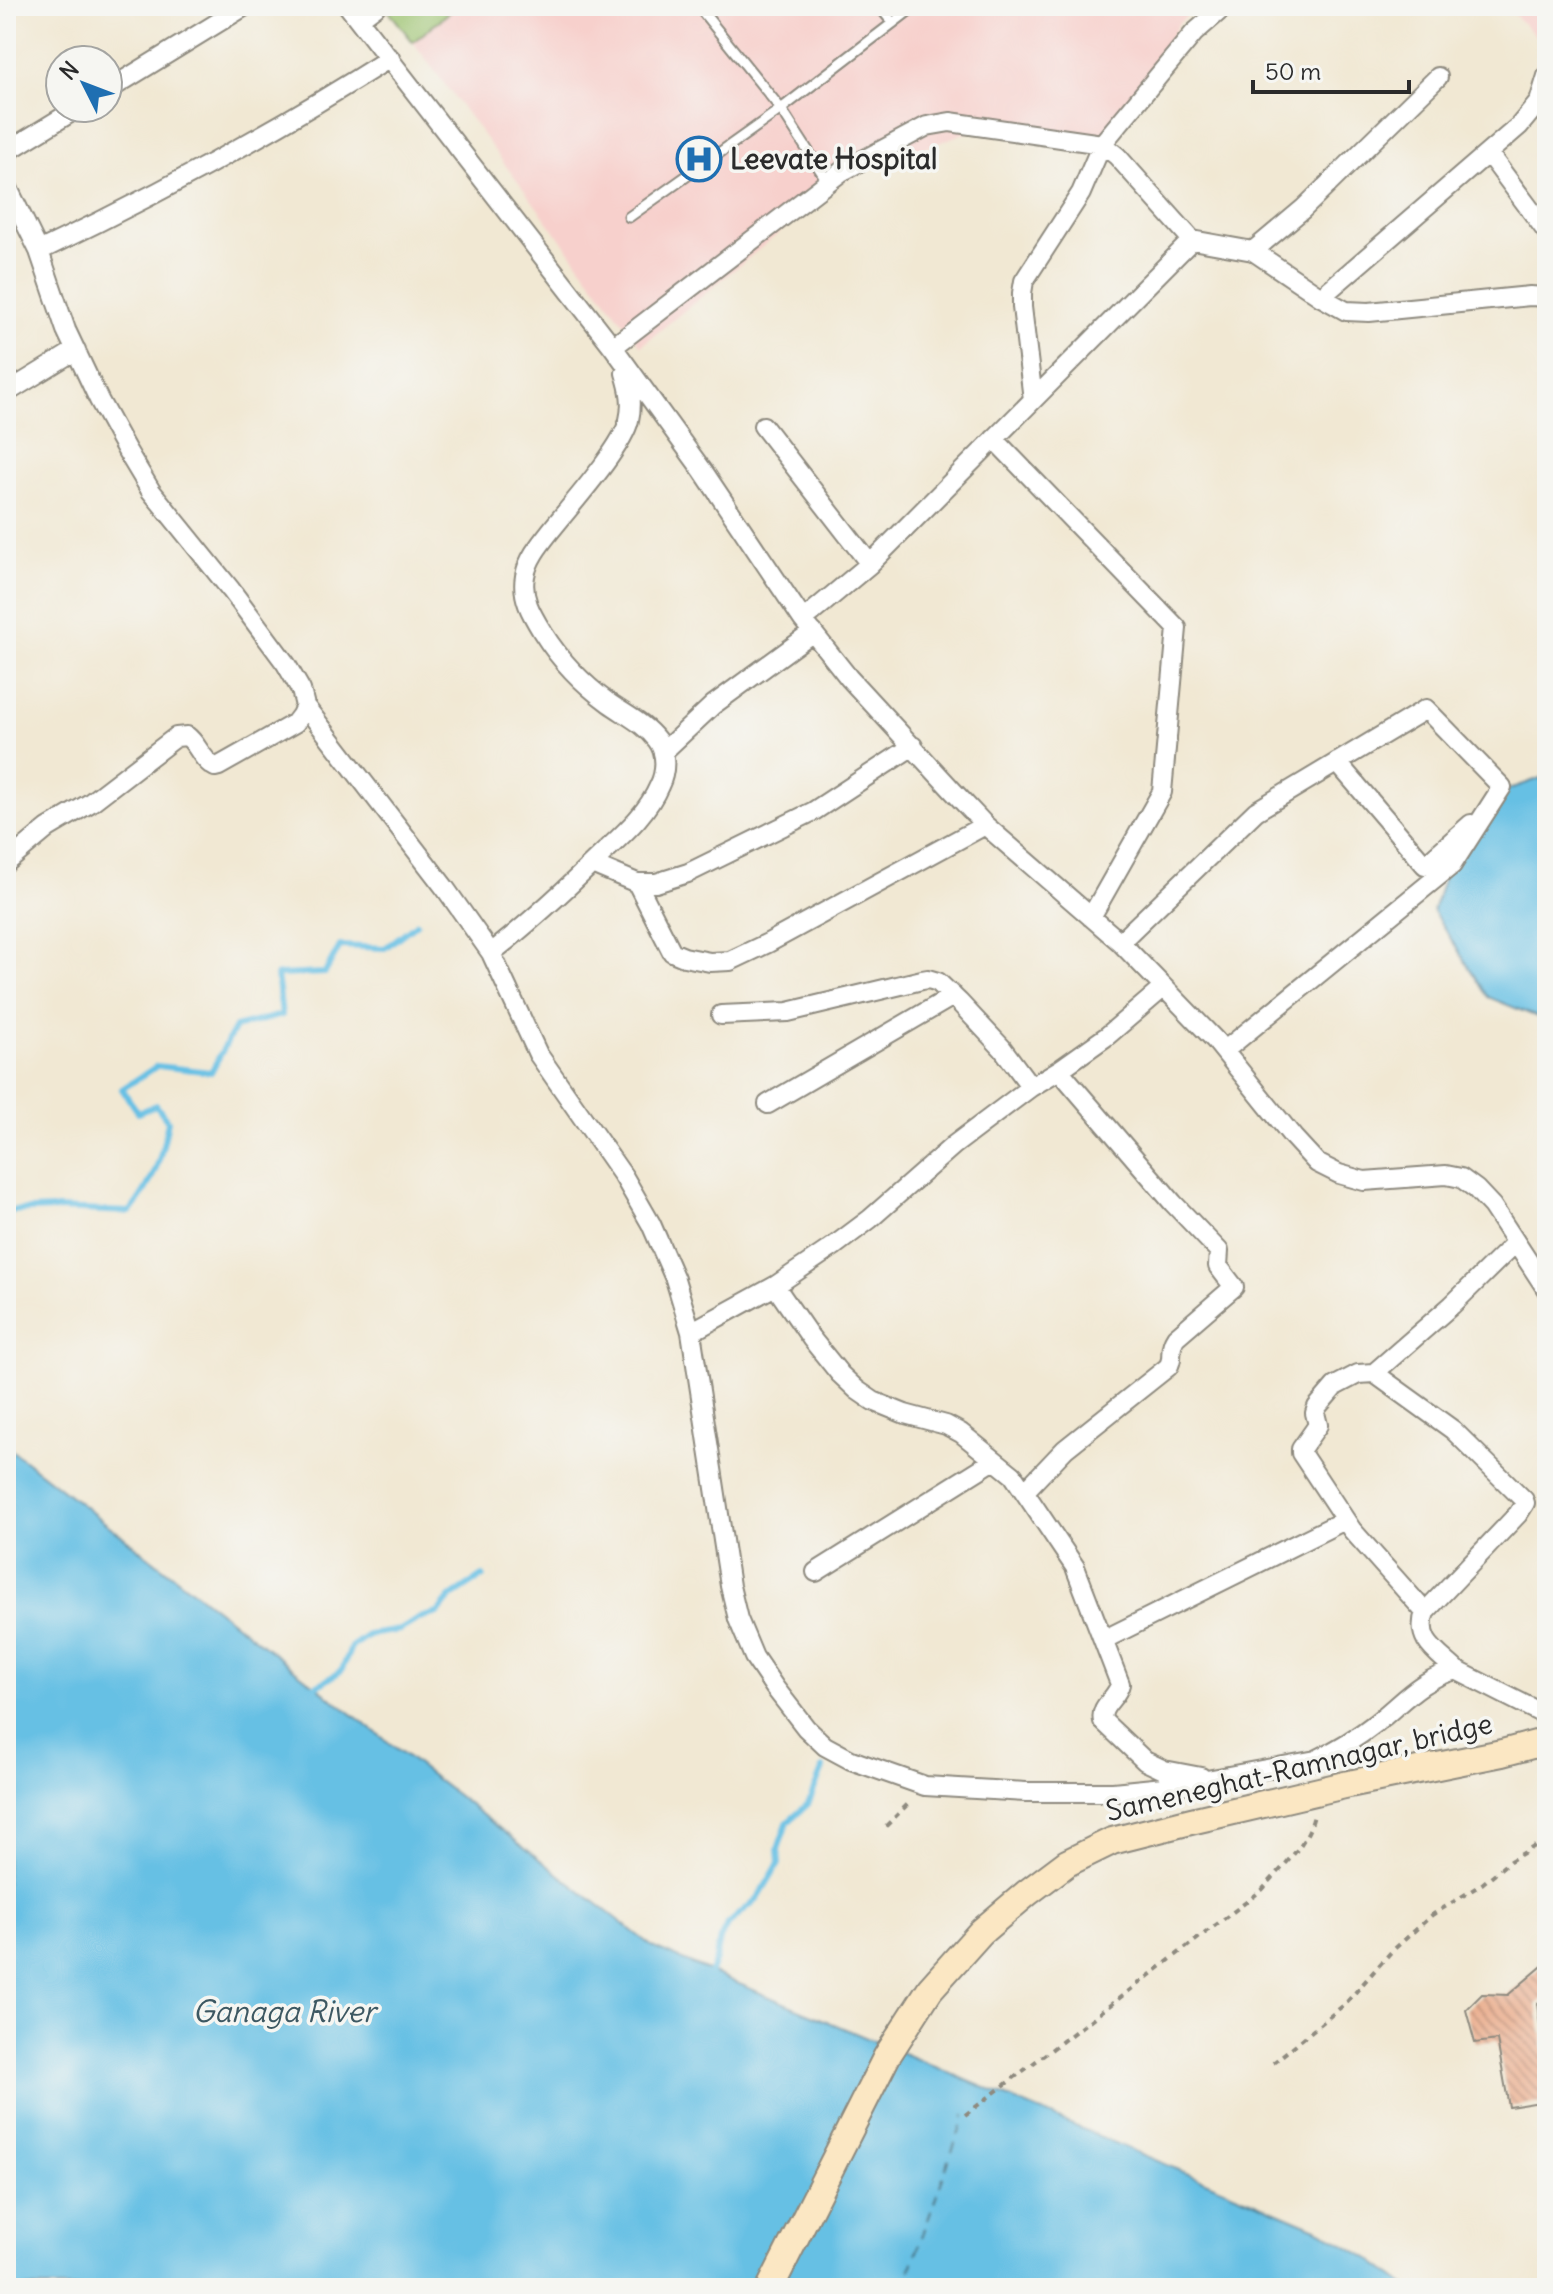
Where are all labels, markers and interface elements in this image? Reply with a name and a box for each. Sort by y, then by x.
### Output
north arrow [44,44,124,124]
scale bar [1253,44,1409,94]
text: N [54,56,85,86]
text: 50 m [1265,56,1321,86]
hospital icon: Leevate Hospital [675,135,723,183]
place label: Leevate Hospital [730,141,937,177]
street label: Sameneghat-Ramnagar, bridge [1102,1705,1496,1829]
water label: Ganaga River [193,1992,379,2030]

